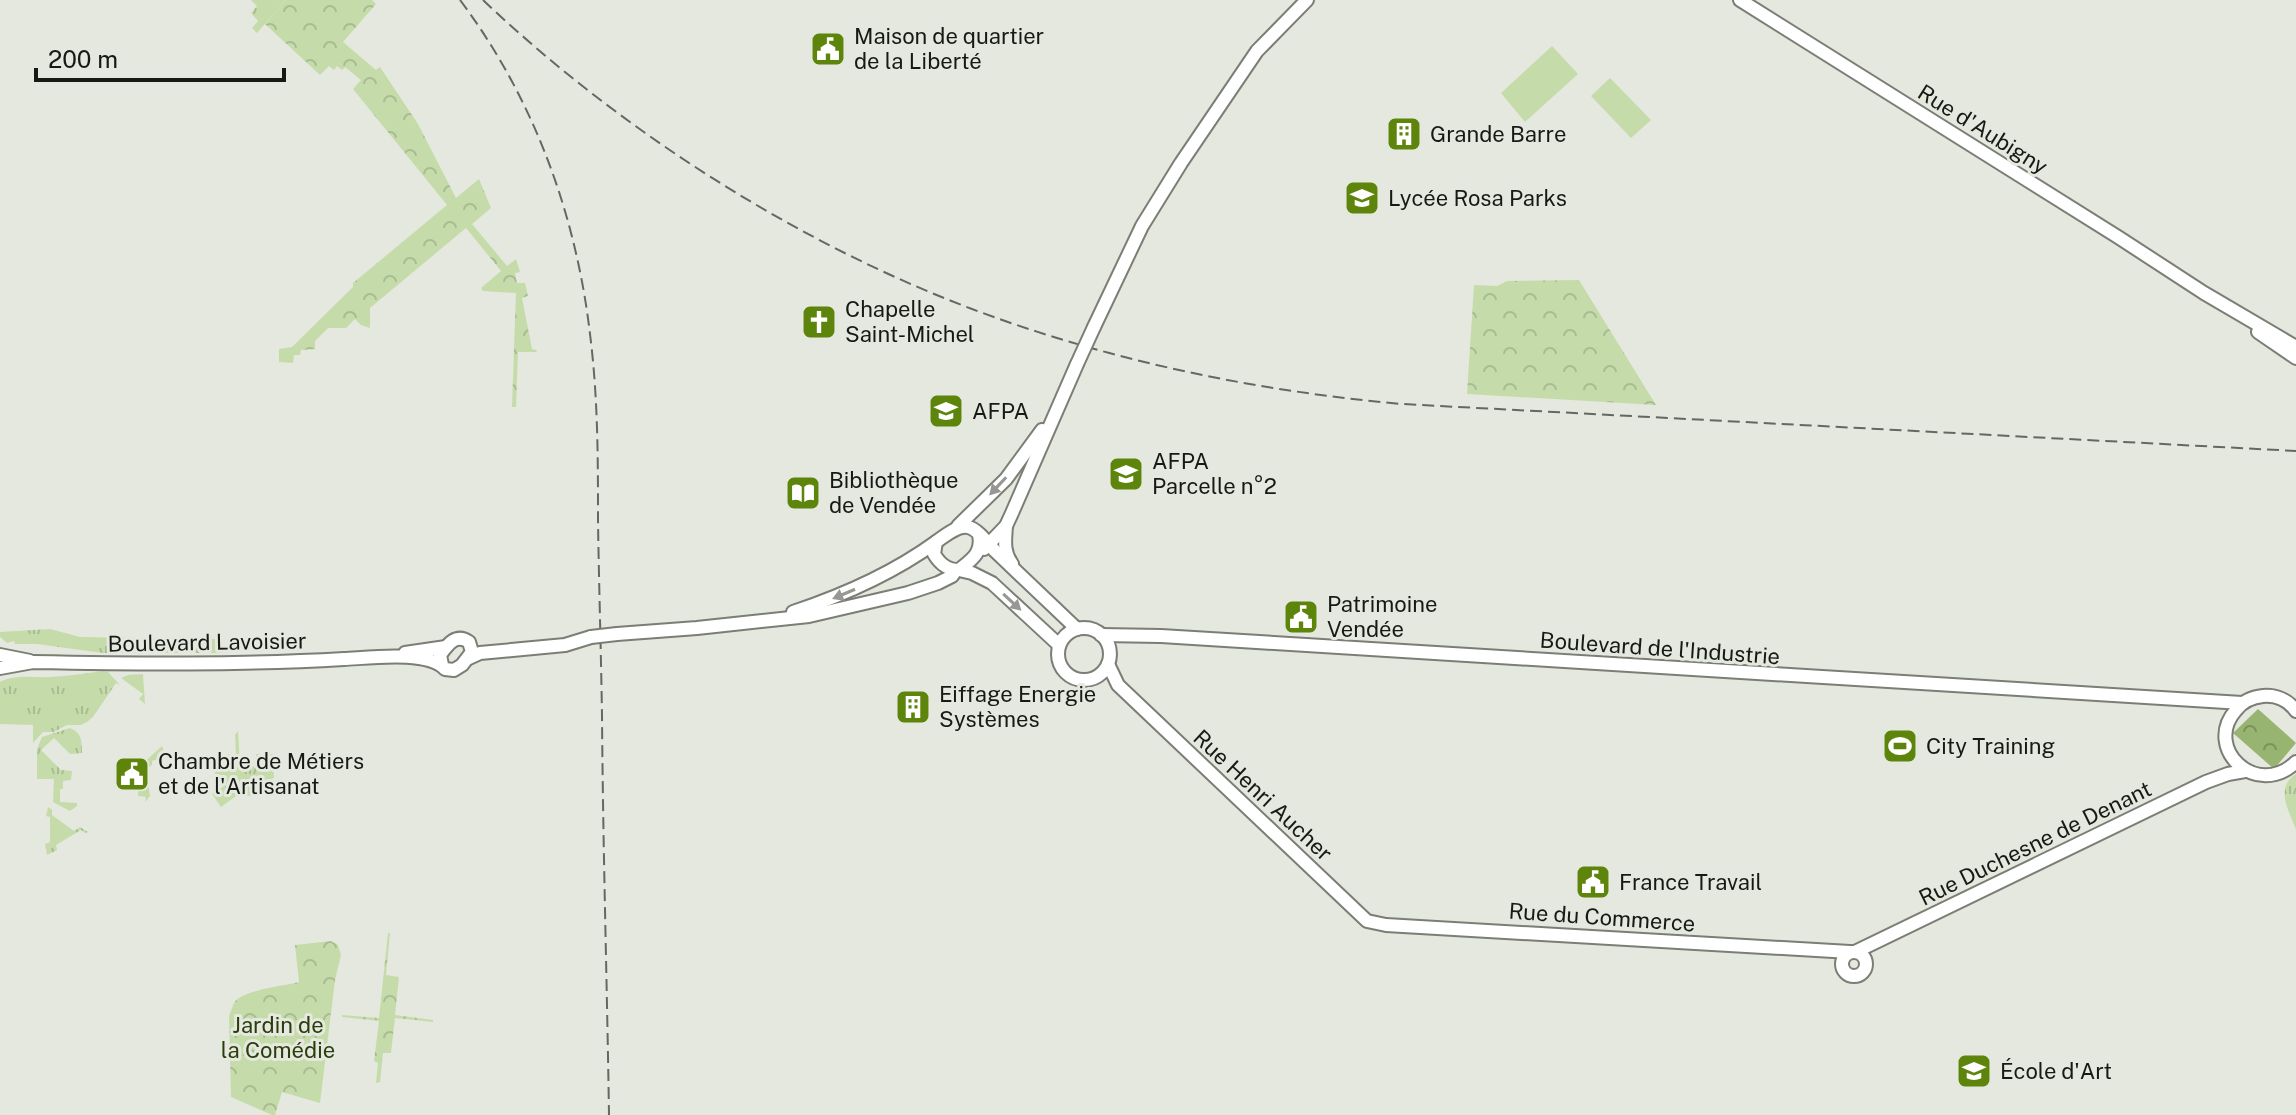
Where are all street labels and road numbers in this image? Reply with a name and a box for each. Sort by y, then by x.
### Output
street label: Rue d'Aubigny [1913,79,2053,179]
street label: Boulevard Lavoisier [107,627,307,657]
street label: Boulevard de l'Industrie [1539,627,1781,669]
street label: Rue Henri Aucher [1188,724,1338,866]
street label: Rue Duchesne de Denant [1915,775,2155,911]
street label: Rue du Commerce [1508,898,1696,936]

